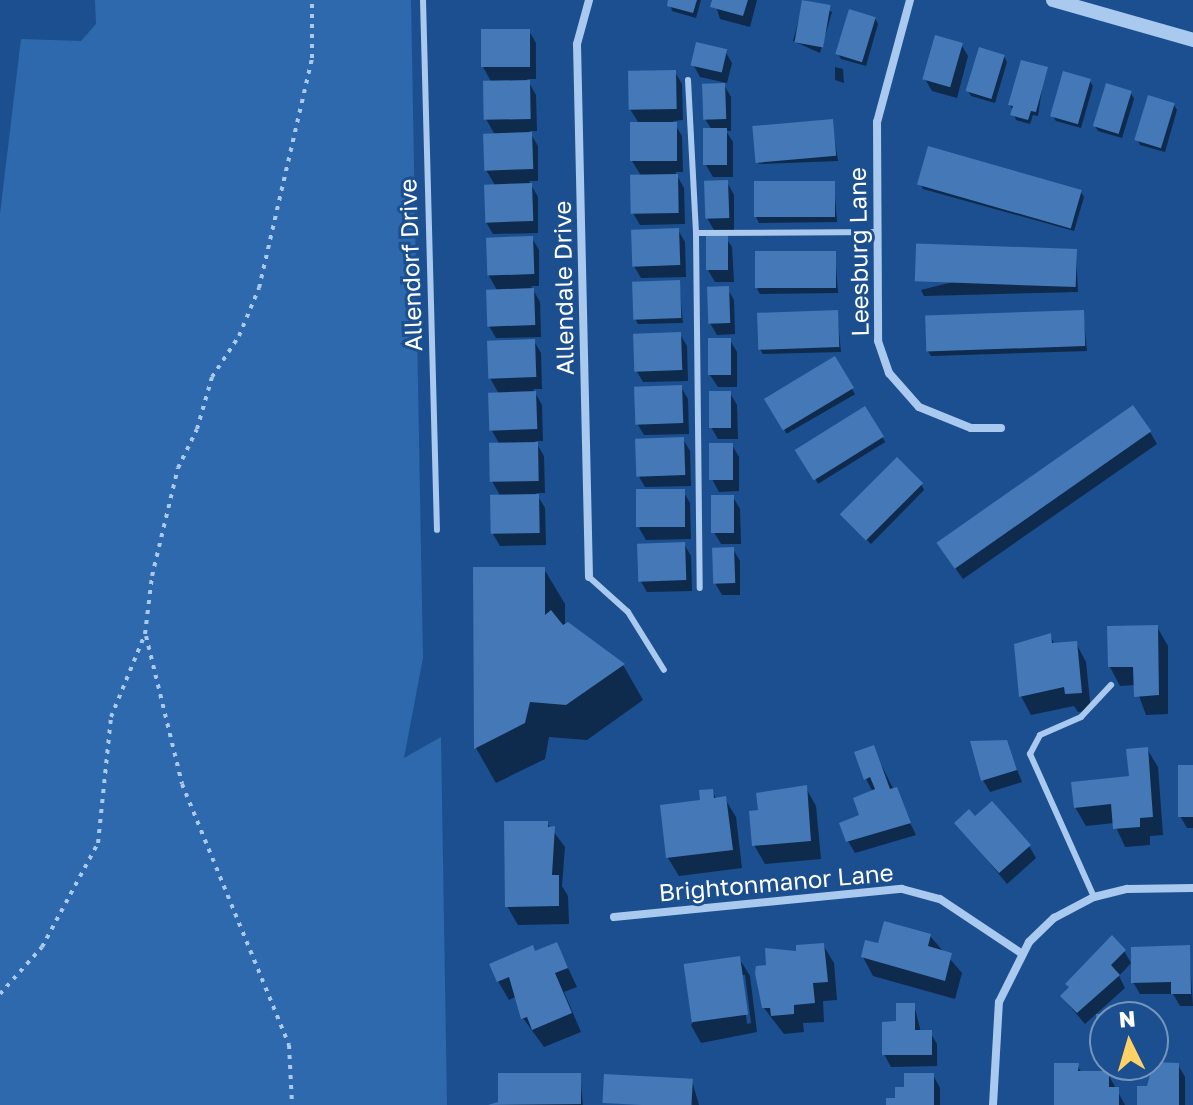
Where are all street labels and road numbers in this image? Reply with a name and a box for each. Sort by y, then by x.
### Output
street label: Leesburg Lane [842,167,874,337]
street label: Allendorf Drive [393,178,427,352]
street label: Allendale Drive [547,200,579,376]
street label: Brightonmanor Lane [657,857,895,907]

